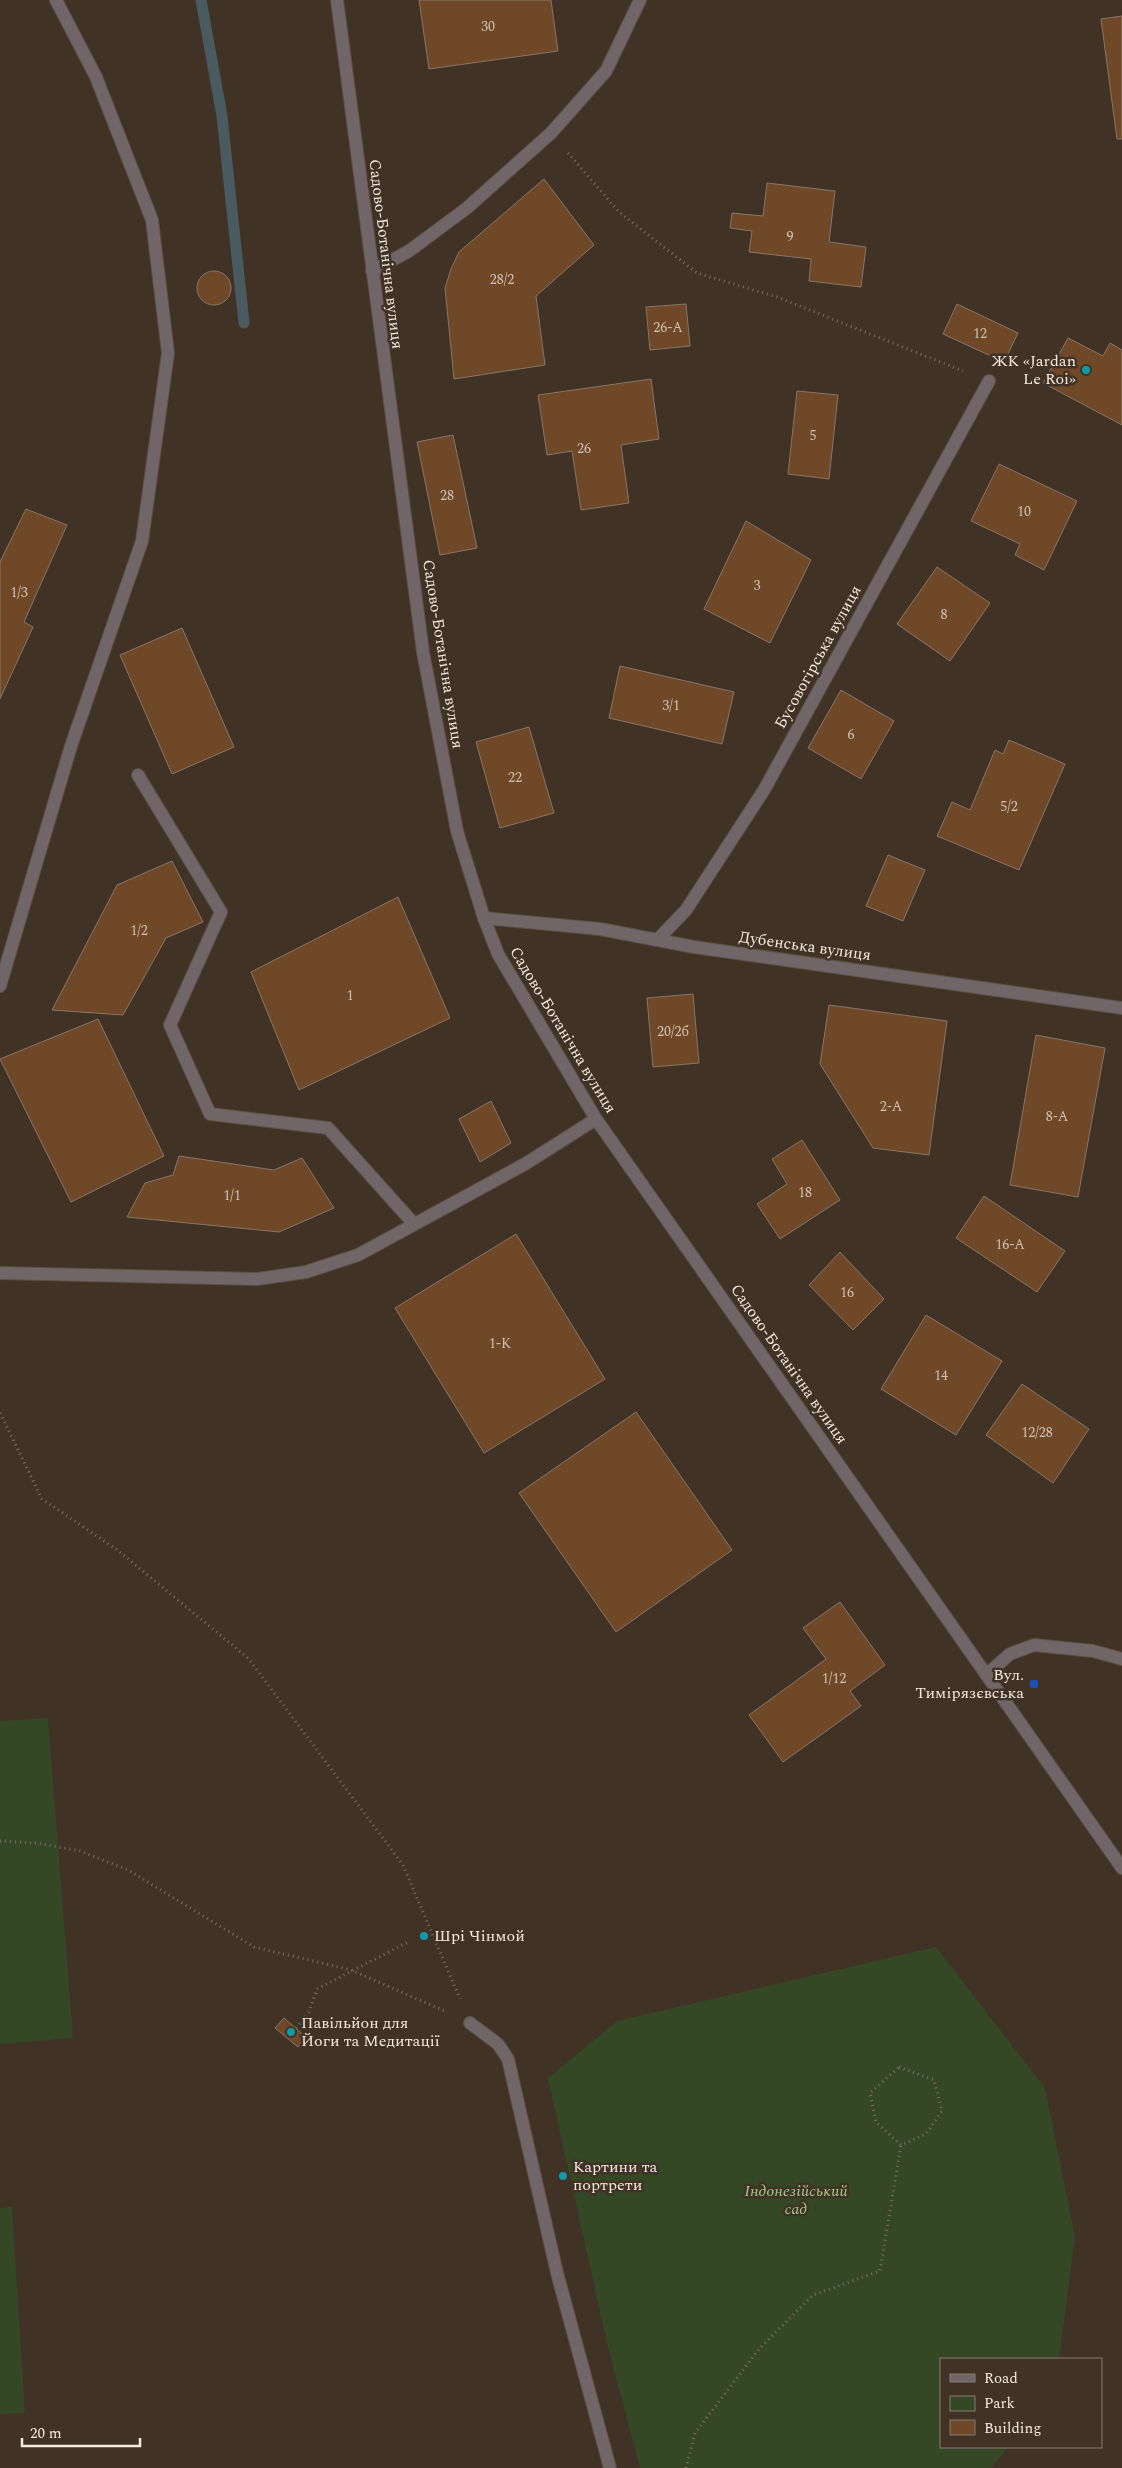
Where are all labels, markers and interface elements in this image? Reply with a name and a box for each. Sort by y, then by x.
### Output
house number: 30 [481,16,495,37]
street label: Садово-Ботанічна вулиця [362,158,410,350]
house number: 9 [787,226,794,247]
house number: 28/2 [490,269,514,290]
house number: 26-А [653,317,683,338]
house number: 12 [973,323,987,344]
place label: ЖК «Jardan Le Roi» [991,349,1076,391]
marker: ЖК «Jardan Le Roi» [1080,364,1092,376]
house number: 5 [810,425,817,446]
house number: 26 [577,438,591,459]
house number: 28 [440,485,454,506]
house number: 10 [1017,501,1031,522]
street label: Садово-Ботанічна вулиця [416,558,470,750]
house number: 3 [754,575,761,596]
street label: Бусовогірська вулиця [768,581,868,733]
house number: 1/3 [10,582,28,603]
house number: 8 [941,604,948,625]
house number: 3/1 [662,695,680,716]
house number: 6 [848,724,855,745]
house number: 22 [508,767,522,788]
house number: 5/2 [1000,796,1018,817]
house number: 1/2 [130,920,148,941]
street label: Дубенська вулиця [737,925,873,967]
street label: Садово-Ботанічна вулиця [504,942,622,1118]
house number: 1 [347,985,354,1006]
house number: 20/2б [657,1021,689,1042]
house number: 2-А [880,1096,903,1117]
house number: 8-А [1046,1106,1069,1127]
house number: 18 [798,1182,812,1203]
house number: 1/1 [223,1185,241,1206]
house number: 16-А [995,1234,1025,1255]
street label: Садово-Ботанічна вулиця [724,1279,854,1449]
house number: 16 [840,1282,854,1303]
house number: 1-К [489,1333,511,1354]
house number: 14 [934,1365,948,1386]
house number: 12/28 [1021,1422,1053,1443]
place label: Вул. Тимірязєвська [915,1663,1024,1705]
house number: 1/12 [822,1668,846,1689]
marker: Вул. Тимірязєвська [1028,1678,1040,1690]
place label: Шрі Чінмой [434,1924,525,1948]
marker: Шрі Чінмой [418,1930,430,1942]
place label: Павільйон для Йоги та Медитації [301,2011,440,2053]
marker: Павільйон для Йоги та Медитації [285,2026,297,2038]
place label: Картини та портрети [573,2155,658,2197]
marker: Картини та портрети [557,2170,569,2182]
park label: Індонезійський сад [745,2179,848,2221]
legend [940,2358,1102,2448]
text: Road [984,2367,1018,2390]
text: Park [984,2392,1015,2415]
scale bar [22,2416,140,2448]
text: Building [984,2417,1041,2440]
text: 20 m [30,2422,62,2445]

